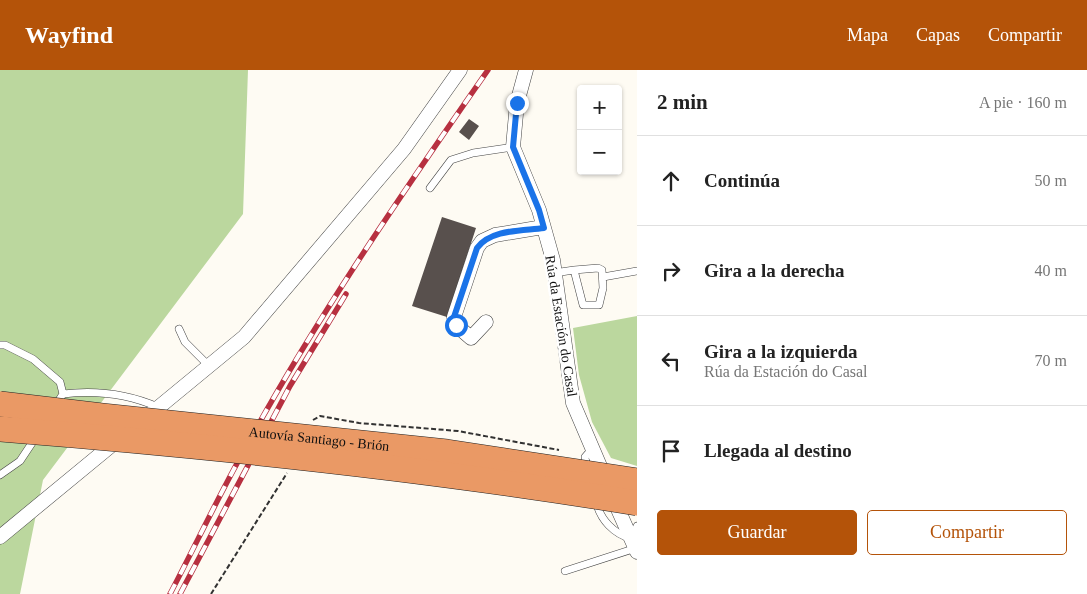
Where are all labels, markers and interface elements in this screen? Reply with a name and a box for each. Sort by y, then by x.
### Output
text: Wayfind [25,22,113,48]
text: Mapa [847,25,888,45]
text: Capas [916,25,960,45]
text: Compartir [988,25,1062,45]
map controls [577,85,622,175]
button: + [577,85,622,130]
text: 2 min [657,90,708,114]
route end [506,92,529,115]
text: A pie · 160 m [979,94,1067,111]
button: − [577,130,622,175]
icon: ahead [657,167,685,195]
text: Continúa [704,170,780,191]
text: 50 m [1035,172,1067,189]
street label: Rúa da Estación do Casal [542,254,580,398]
icon: right [657,257,685,285]
text: Gira a la derecha [704,260,845,281]
text: 40 m [1035,262,1067,279]
route start [445,314,468,337]
text: Gira a la izquierda [704,341,858,362]
icon: left [657,347,685,375]
text: 70 m [1035,352,1067,369]
text: Rúa da Estación do Casal [704,363,868,380]
street label: Autovía Santiago - Brión [248,424,390,453]
icon: arrive [657,437,685,465]
text: Llegada al destino [704,440,852,461]
button: Guardar [657,510,857,555]
button: Compartir [867,510,1067,555]

